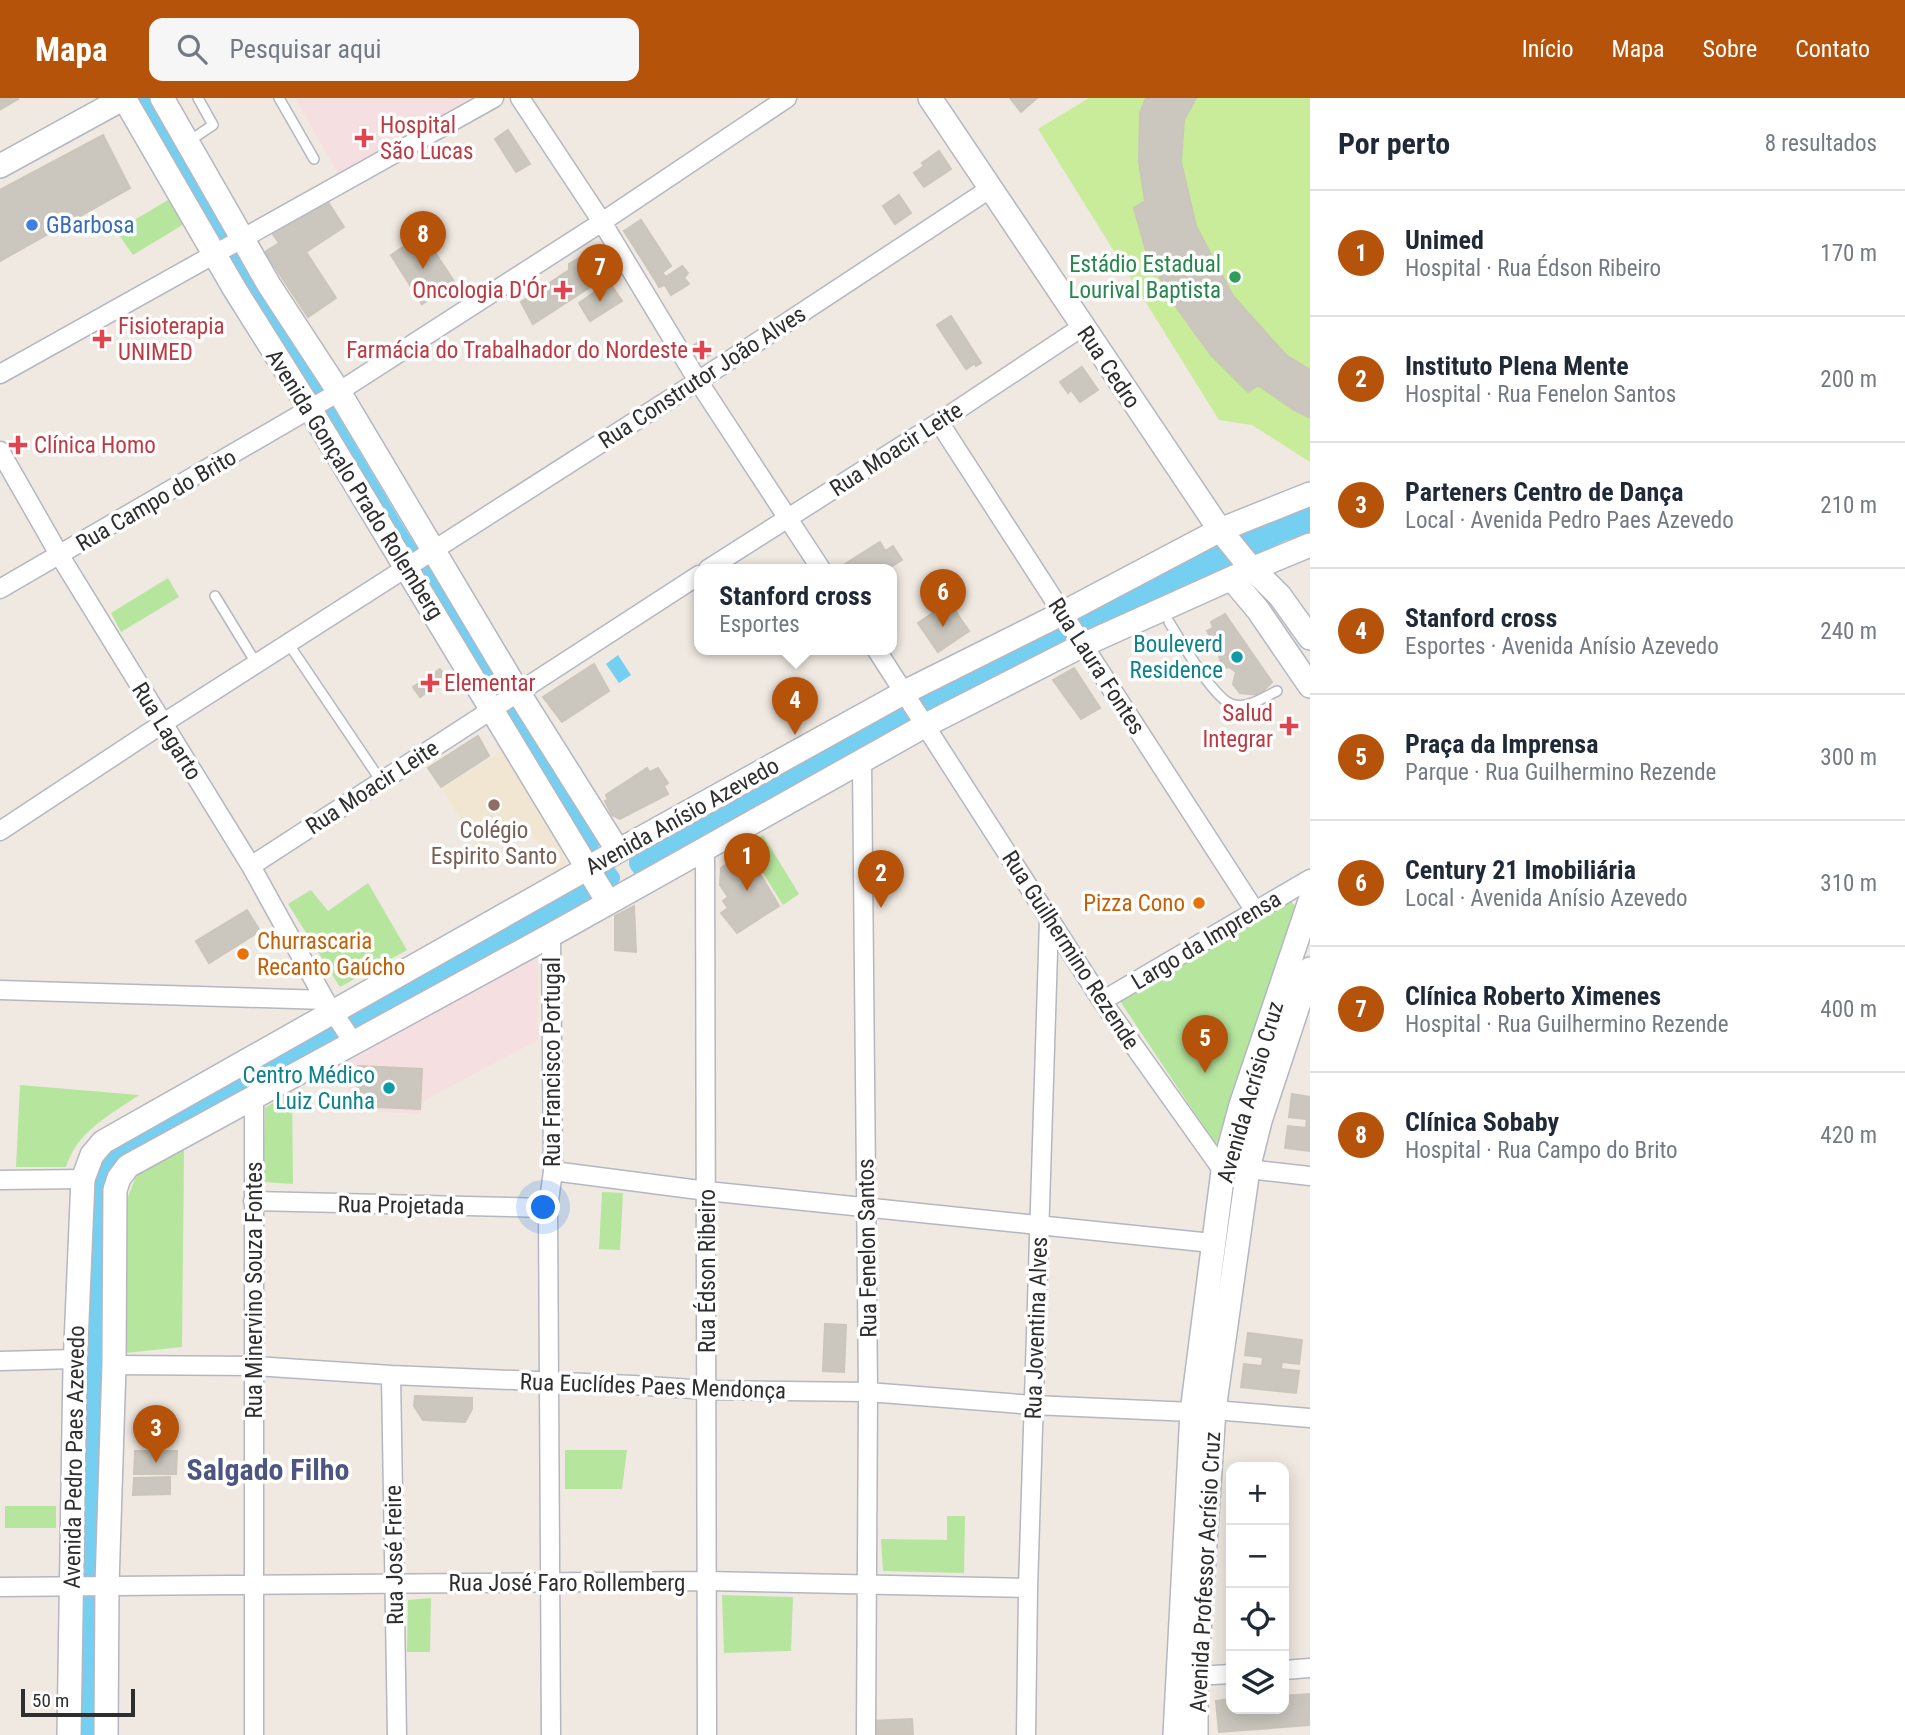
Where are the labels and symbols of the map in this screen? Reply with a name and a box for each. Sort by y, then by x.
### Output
place label: Hospital São Lucas [380,112,473,165]
marker: Hospital São Lucas [354,128,374,148]
pin: 8 [400,211,446,269]
place label: GBarbosa [46,212,135,239]
marker: GBarbosa [24,217,40,233]
pin: 7 [577,244,623,302]
place label: Estádio Estadual Lourival Baptista [1069,251,1221,304]
marker: Estádio Estadual Lourival Baptista [1227,269,1243,285]
place label: Oncologia D'Ór [412,276,547,304]
marker: Oncologia D'Ór [553,280,573,300]
street label: Rua Construtor João Alves [594,300,811,454]
place label: Fisioterapia UNIMED [118,313,224,366]
street label: Rua Cedro [1071,321,1146,413]
marker: Fisioterapia UNIMED [92,329,112,349]
place label: Farmácia do Trabalhador do Nordeste [346,337,688,364]
marker: Farmácia do Trabalhador do Nordeste [694,342,710,358]
street label: Avenida Gonçalo Prado Rolemberg [260,344,449,624]
street label: Rua Moacir Leite [825,397,968,502]
place label: Clínica Homo [34,432,156,459]
marker: Clínica Homo [8,435,28,455]
street label: Rua Campo do Brito [71,444,241,557]
pin: 6 [920,569,966,627]
street label: Rua Laura Fontes [1042,593,1151,740]
place label: Bouleverd Residence [1130,631,1223,684]
marker: Bouleverd Residence [1229,649,1245,665]
place label: Elementar [444,670,536,697]
marker: Elementar [422,675,438,691]
pin: 4 [772,677,818,735]
street label: Rua Lagarto [126,678,207,785]
place label: Salud Integrar [1203,700,1273,753]
marker: Salud Integrar [1279,716,1299,736]
street label: Rua Moacir Leite [301,735,444,840]
street label: Avenida Anísio Azevedo [581,752,784,881]
marker: Colégio Espirito Santo [486,797,502,813]
place label: Colégio Espirito Santo [431,817,557,870]
pin: 1 [724,833,770,891]
street label: Rua Guilhermino Rezende [996,846,1145,1055]
pin: 2 [858,850,904,908]
street label: Largo da Imprensa [1127,885,1286,996]
place label: Pizza Cono [1083,890,1185,917]
marker: Pizza Cono [1191,895,1207,911]
place label: Churrascaria Recanto Gaúcho [257,928,405,981]
marker: Churrascaria Recanto Gaúcho [235,946,251,962]
street label: Rua Francisco Portugal [539,957,566,1167]
street label: Avenida Acrísio Cruz [1212,998,1289,1186]
pin: 5 [1182,1015,1228,1073]
place label: Centro Médico Luiz Cunha [243,1062,375,1115]
marker: Centro Médico Luiz Cunha [381,1080,397,1096]
street label: Rua Fenelon Santos [852,1158,883,1338]
street label: Rua Minervino Souza Fontes [241,1161,268,1419]
street label: Rua Édson Ribeiro [693,1189,721,1353]
your location [526,1190,560,1224]
street label: Rua Projetada [337,1191,465,1220]
street label: Rua Joventina Alves [1020,1236,1053,1420]
street label: Avenida Pedro Paes Azevedo [59,1325,90,1589]
street label: Rua Euclídes Paes Mendonça [519,1368,787,1405]
pin: 3 [133,1405,179,1463]
street label: Avenida Professor Acrísio Cruz [1185,1431,1226,1713]
district label: Salgado Filho [187,1452,349,1487]
street label: Rua José Freire [380,1485,409,1625]
street label: Rua José Faro Rollemberg [449,1570,685,1597]
scale bar [21,1686,135,1718]

